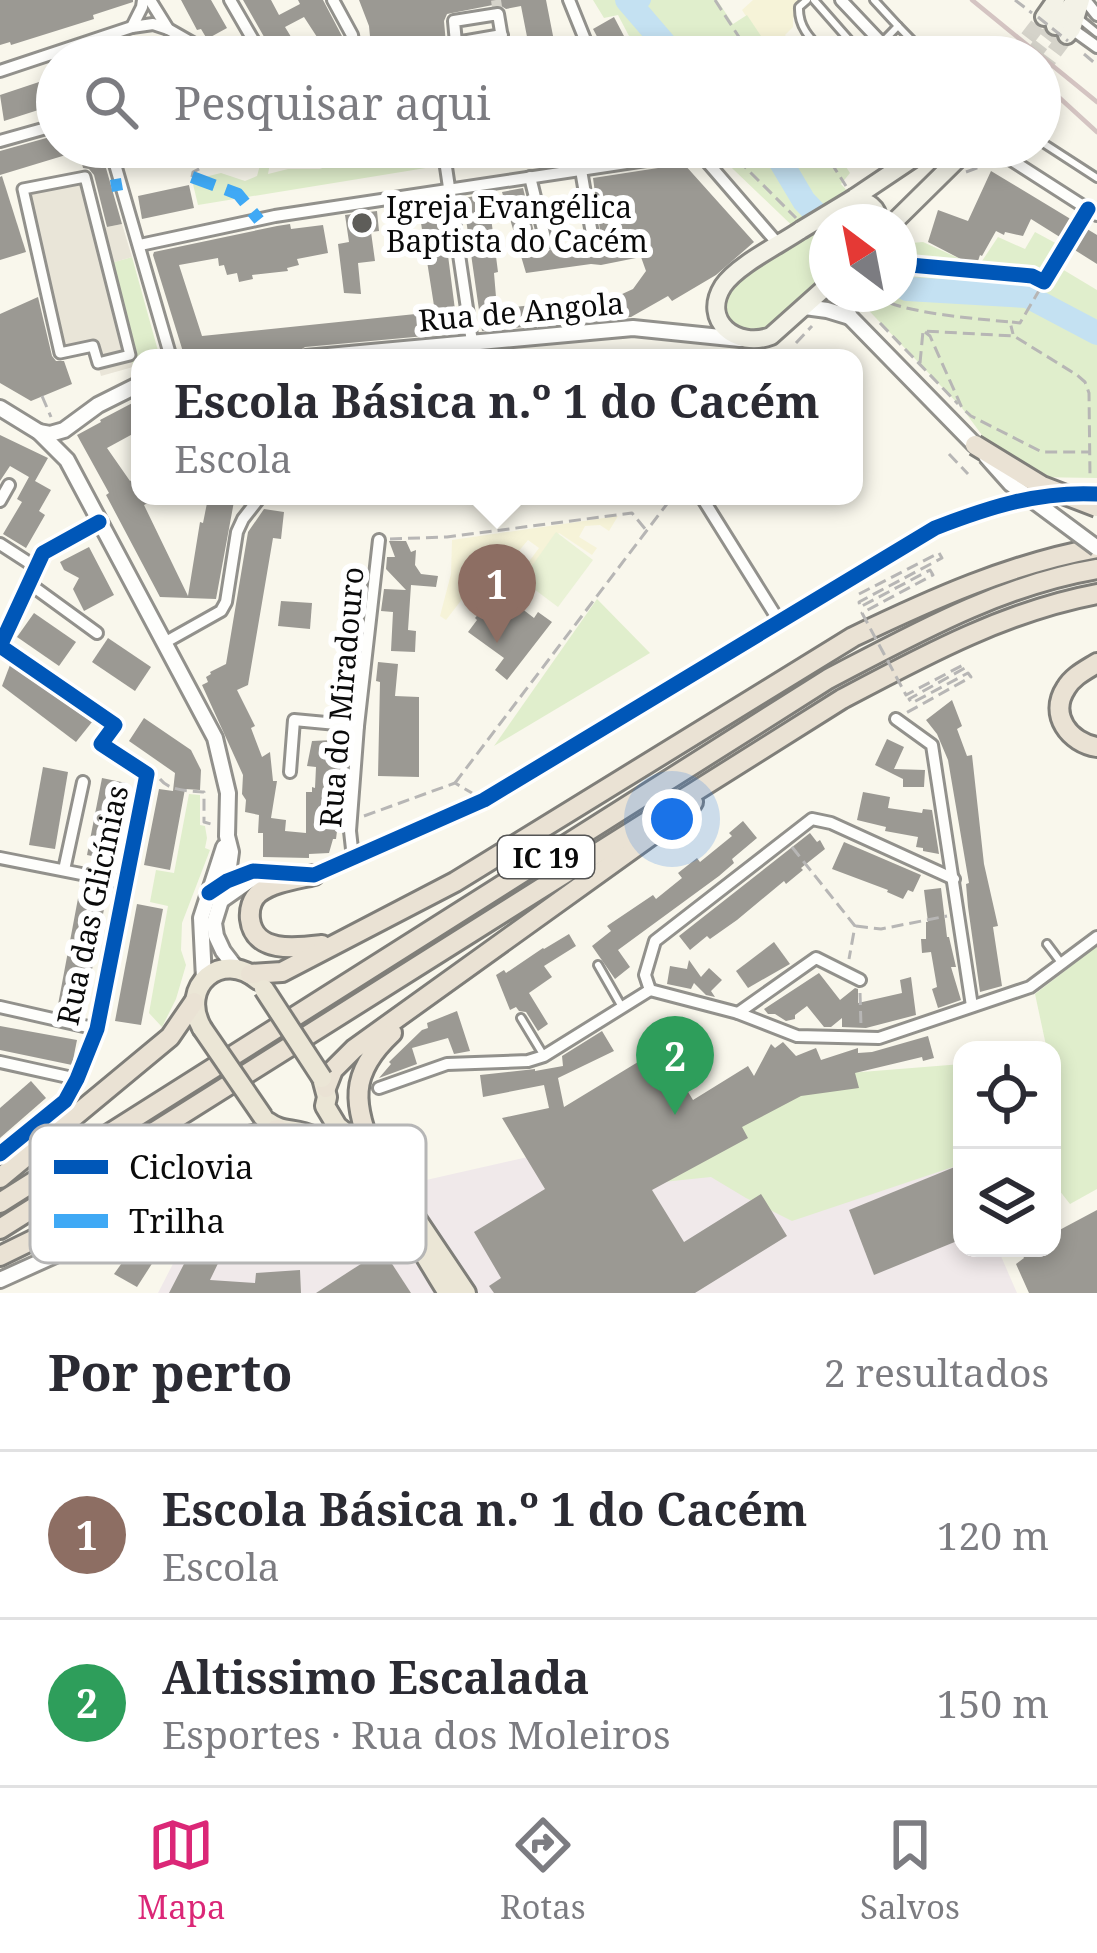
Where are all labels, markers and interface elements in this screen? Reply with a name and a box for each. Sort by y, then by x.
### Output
search box [36,36,1061,168]
icon: search [78,69,144,135]
text: Pesquisar aqui [174,72,491,133]
place label: Igreja Evangélica Baptista do Cacém [386,186,648,261]
north arrow [809,204,917,312]
marker: Igreja Evangélica Baptista do Cacém [349,210,375,236]
street label: Rua de Angola [417,282,625,340]
popup [131,349,863,505]
text: Escola Básica n.º 1 do Cacém [174,370,820,431]
text: Escola [174,431,292,484]
pin: 1 [458,544,536,643]
street label: Rua do Miradouro [309,565,373,829]
street label: Rua das Glicínias [47,781,137,1029]
your location [642,789,702,849]
road number: IC 19 [498,836,594,878]
pin: 2 [636,1016,714,1115]
map controls [953,1041,1061,1257]
button: locate [953,1041,1061,1149]
legend [30,1125,426,1263]
text: Ciclovia [129,1144,254,1189]
button: layers [953,1149,1061,1257]
text: Trilha [129,1198,225,1243]
text: Por perto [48,1336,293,1406]
text: 2 resultados [824,1345,1049,1398]
text: Escola Básica n.º 1 do Cacém [162,1478,807,1539]
text: 1 [76,1508,98,1561]
text: 120 m [937,1508,1049,1561]
text: Escola [162,1539,280,1592]
text: Altissimo Escalada [162,1646,589,1707]
text: 2 [76,1676,98,1729]
text: 150 m [937,1676,1049,1729]
text: Esportes · Rua dos Moleiros [162,1707,671,1760]
tab: Mapa [137,1812,226,1929]
tab: Rotas [500,1812,586,1929]
tab: Salvos [860,1812,960,1929]

